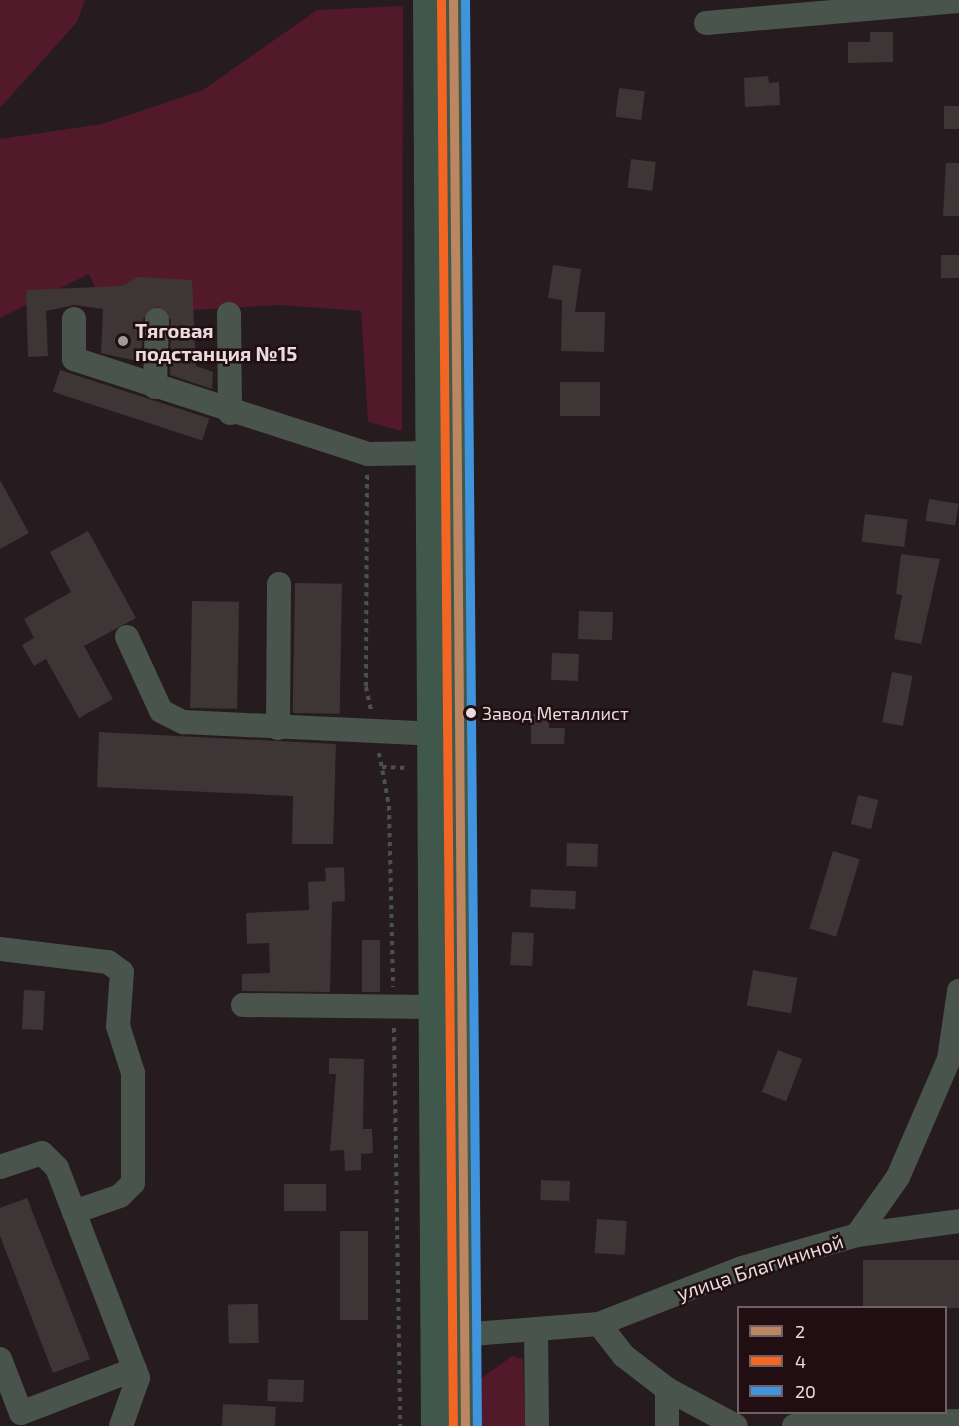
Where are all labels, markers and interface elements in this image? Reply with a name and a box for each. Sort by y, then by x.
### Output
place label: Тяговая подстанция №15 [135,318,297,365]
marker: Тяговая подстанция №15 [116,334,130,348]
place label: Завод Металлист [482,702,629,724]
marker: Завод Металлист [465,707,477,719]
street label: улица Благининой [674,1229,846,1305]
legend [737,1306,947,1414]
text: 2 [795,1320,805,1342]
text: 4 [795,1350,806,1372]
text: 20 [795,1380,816,1402]

